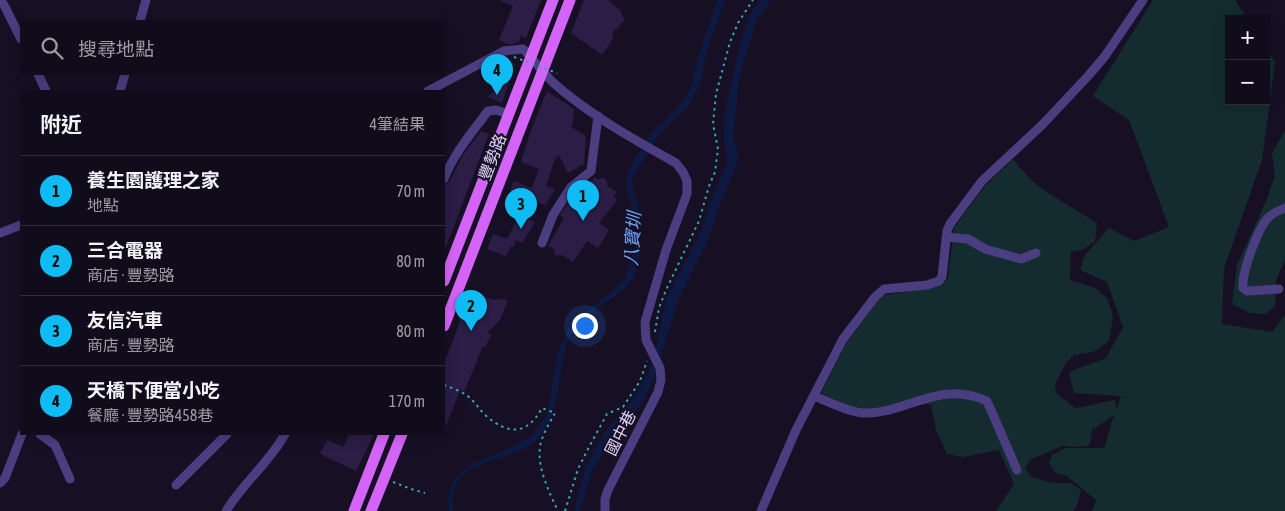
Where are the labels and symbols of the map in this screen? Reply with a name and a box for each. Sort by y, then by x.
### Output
pin: 4 [481,54,513,95]
street label: 豐勢路 [475,131,509,183]
pin: 1 [567,180,599,221]
pin: 3 [505,188,537,229]
water label: 八寶圳 [620,208,645,267]
pin: 2 [455,290,487,331]
your location [572,313,598,339]
street label: 國中巷 [601,408,639,458]

